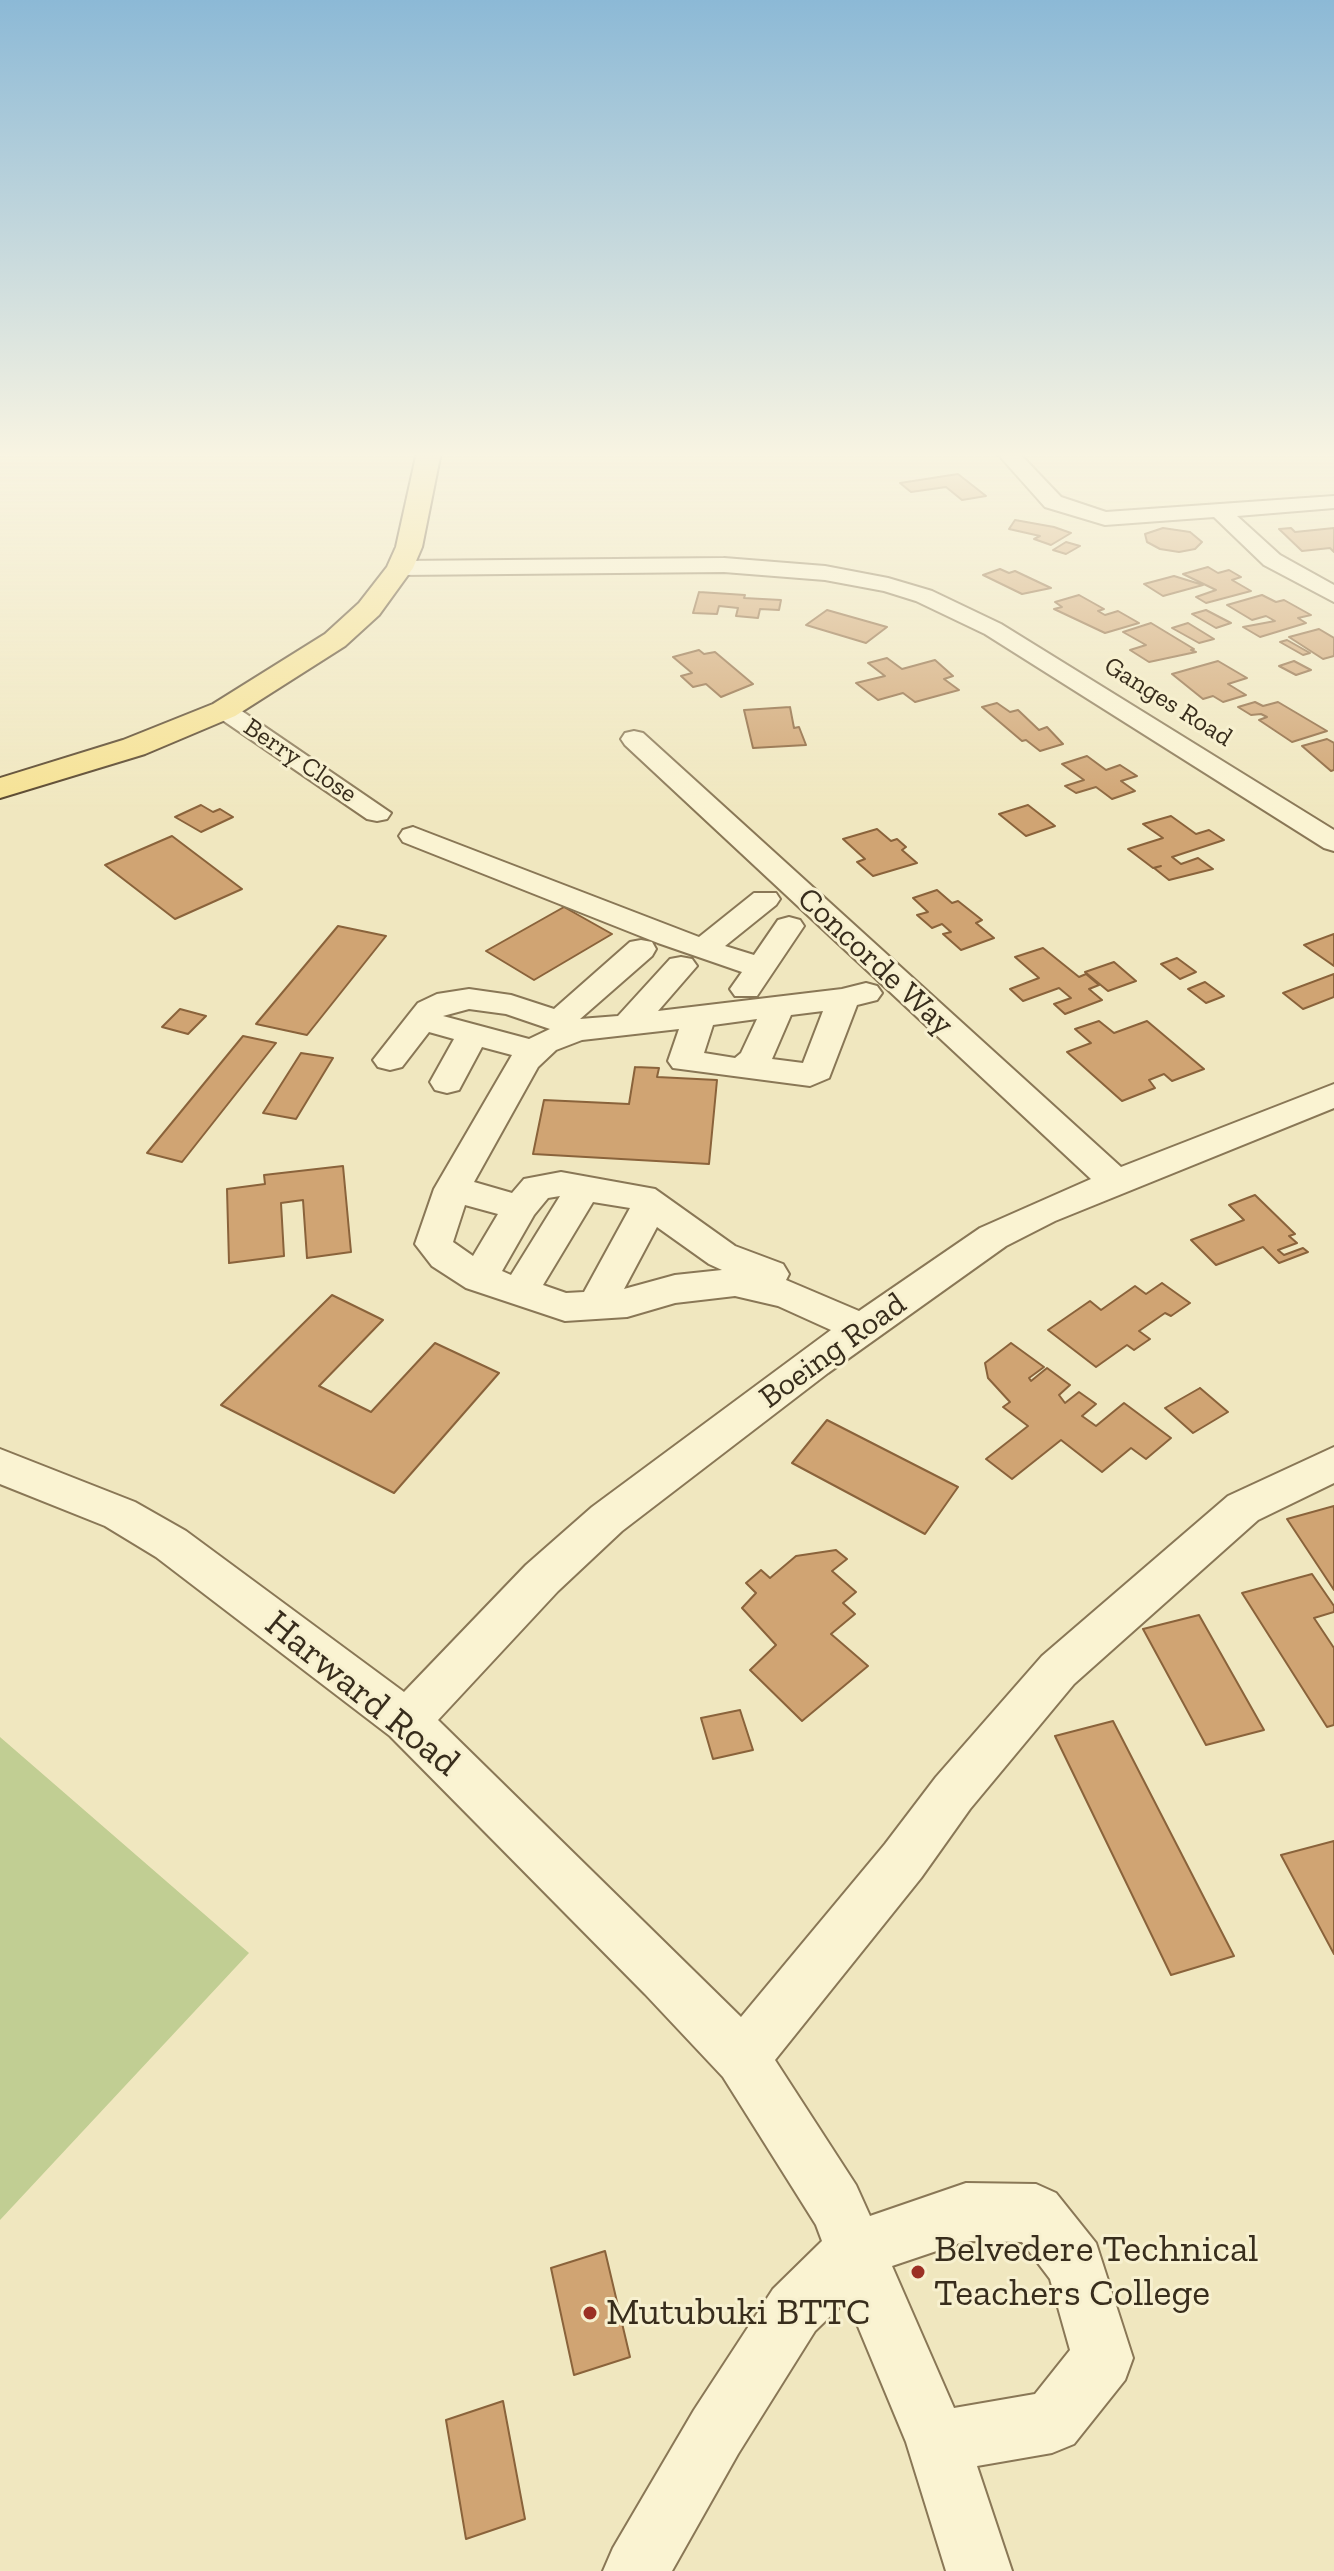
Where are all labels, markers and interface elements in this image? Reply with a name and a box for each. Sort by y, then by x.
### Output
street label: Ganges Road [1098,650,1238,754]
street label: Berry Close [238,712,362,810]
street label: Concorde Way [789,880,961,1044]
street label: Boeing Road [752,1285,914,1417]
street label: Harward Road [255,1602,469,1786]
place label: Belvedere Technical Teachers College [934,2227,1258,2316]
marker: Belvedere Technical Teachers College [909,2263,927,2281]
place label: Mutubuki BTTC [606,2290,871,2336]
marker: Mutubuki BTTC [581,2304,599,2322]

